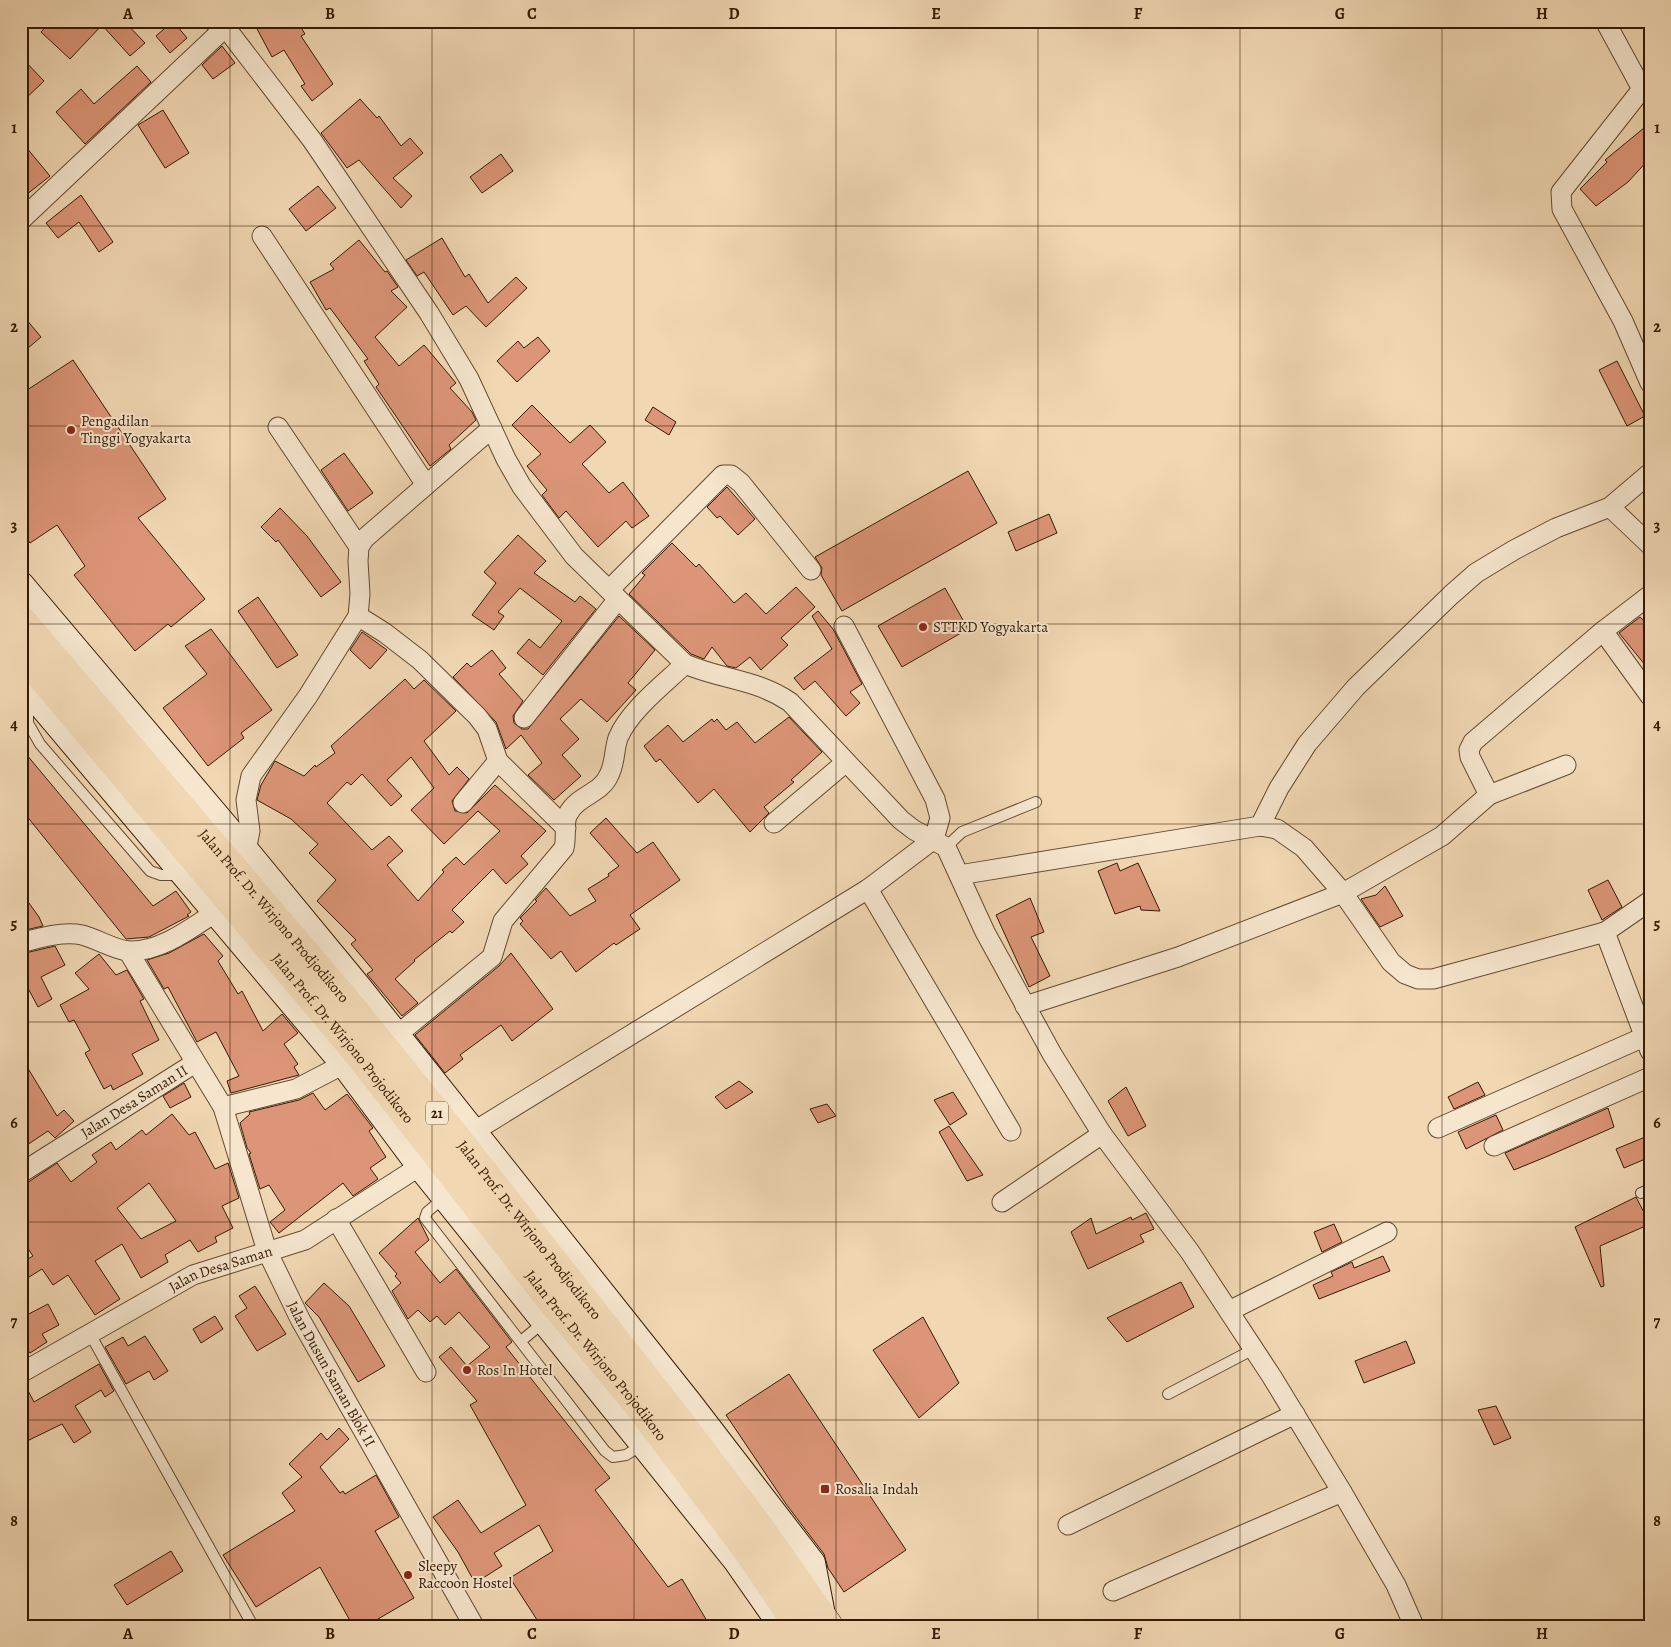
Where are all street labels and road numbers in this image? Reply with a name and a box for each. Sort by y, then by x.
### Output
street label: Jalan Prof. Dr. Wirjono Prodjodikoro [194,825,354,1007]
street label: Jalan Prof. Dr. Wirjono Projodikoro [267,949,418,1128]
street label: Jalan Desa Saman II [77,1060,192,1143]
road number: 21 [426,1102,448,1124]
street label: Jalan Prof. Dr. Wirjono Prodjodikoro [453,1136,606,1324]
street label: Jalan Desa Saman [165,1241,275,1297]
street label: Jalan Prof. Dr. Wirjono Projodikoro [521,1266,671,1445]
street label: Jalan Dusun Saman Blok II [283,1298,380,1450]

